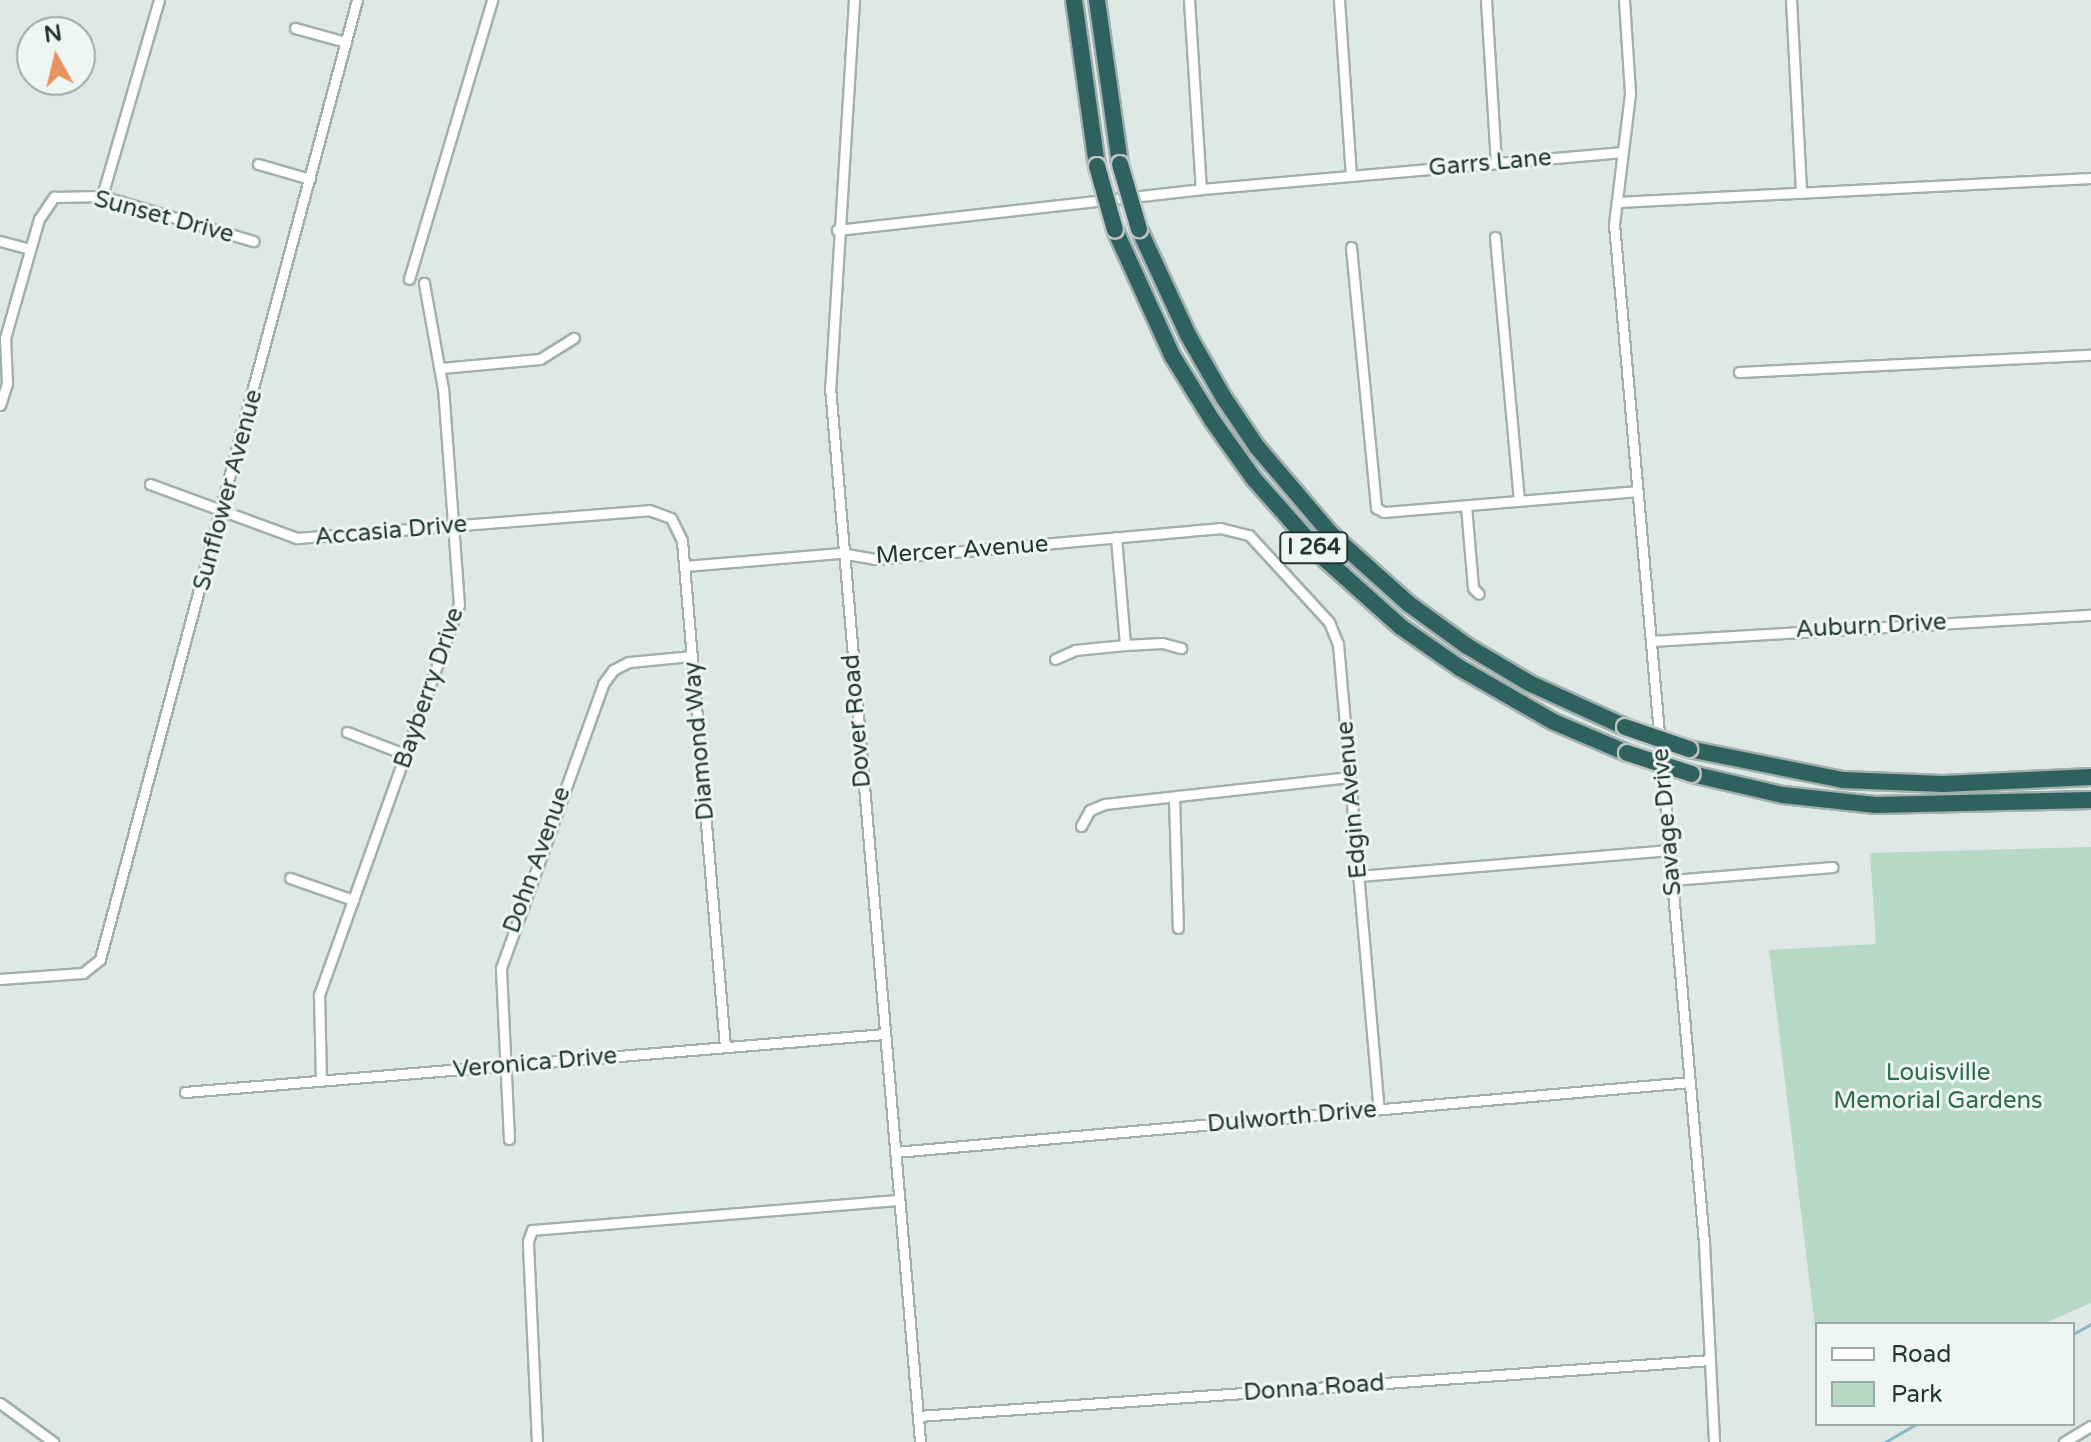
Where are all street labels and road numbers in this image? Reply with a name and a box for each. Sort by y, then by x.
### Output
street label: Garrs Lane [1427,143,1553,183]
street label: Sunset Drive [91,185,237,249]
street label: Sunflower Avenue [187,386,269,594]
street label: Accasia Drive [314,510,468,552]
street label: Mercer Avenue [875,530,1049,570]
road number: I 264 [1278,530,1350,566]
street label: Bayberry Drive [388,604,470,772]
street label: Auburn Drive [1795,608,1947,644]
street label: Dover Road [837,653,877,789]
street label: Diamond Way [678,660,720,822]
street label: Edgin Avenue [1331,720,1373,880]
street label: Savage Drive [1646,747,1688,897]
street label: Dohn Avenue [497,783,577,937]
street label: Veronica Drive [452,1041,618,1085]
street label: Dulworth Drive [1206,1095,1378,1139]
street label: Donna Road [1242,1369,1386,1407]

